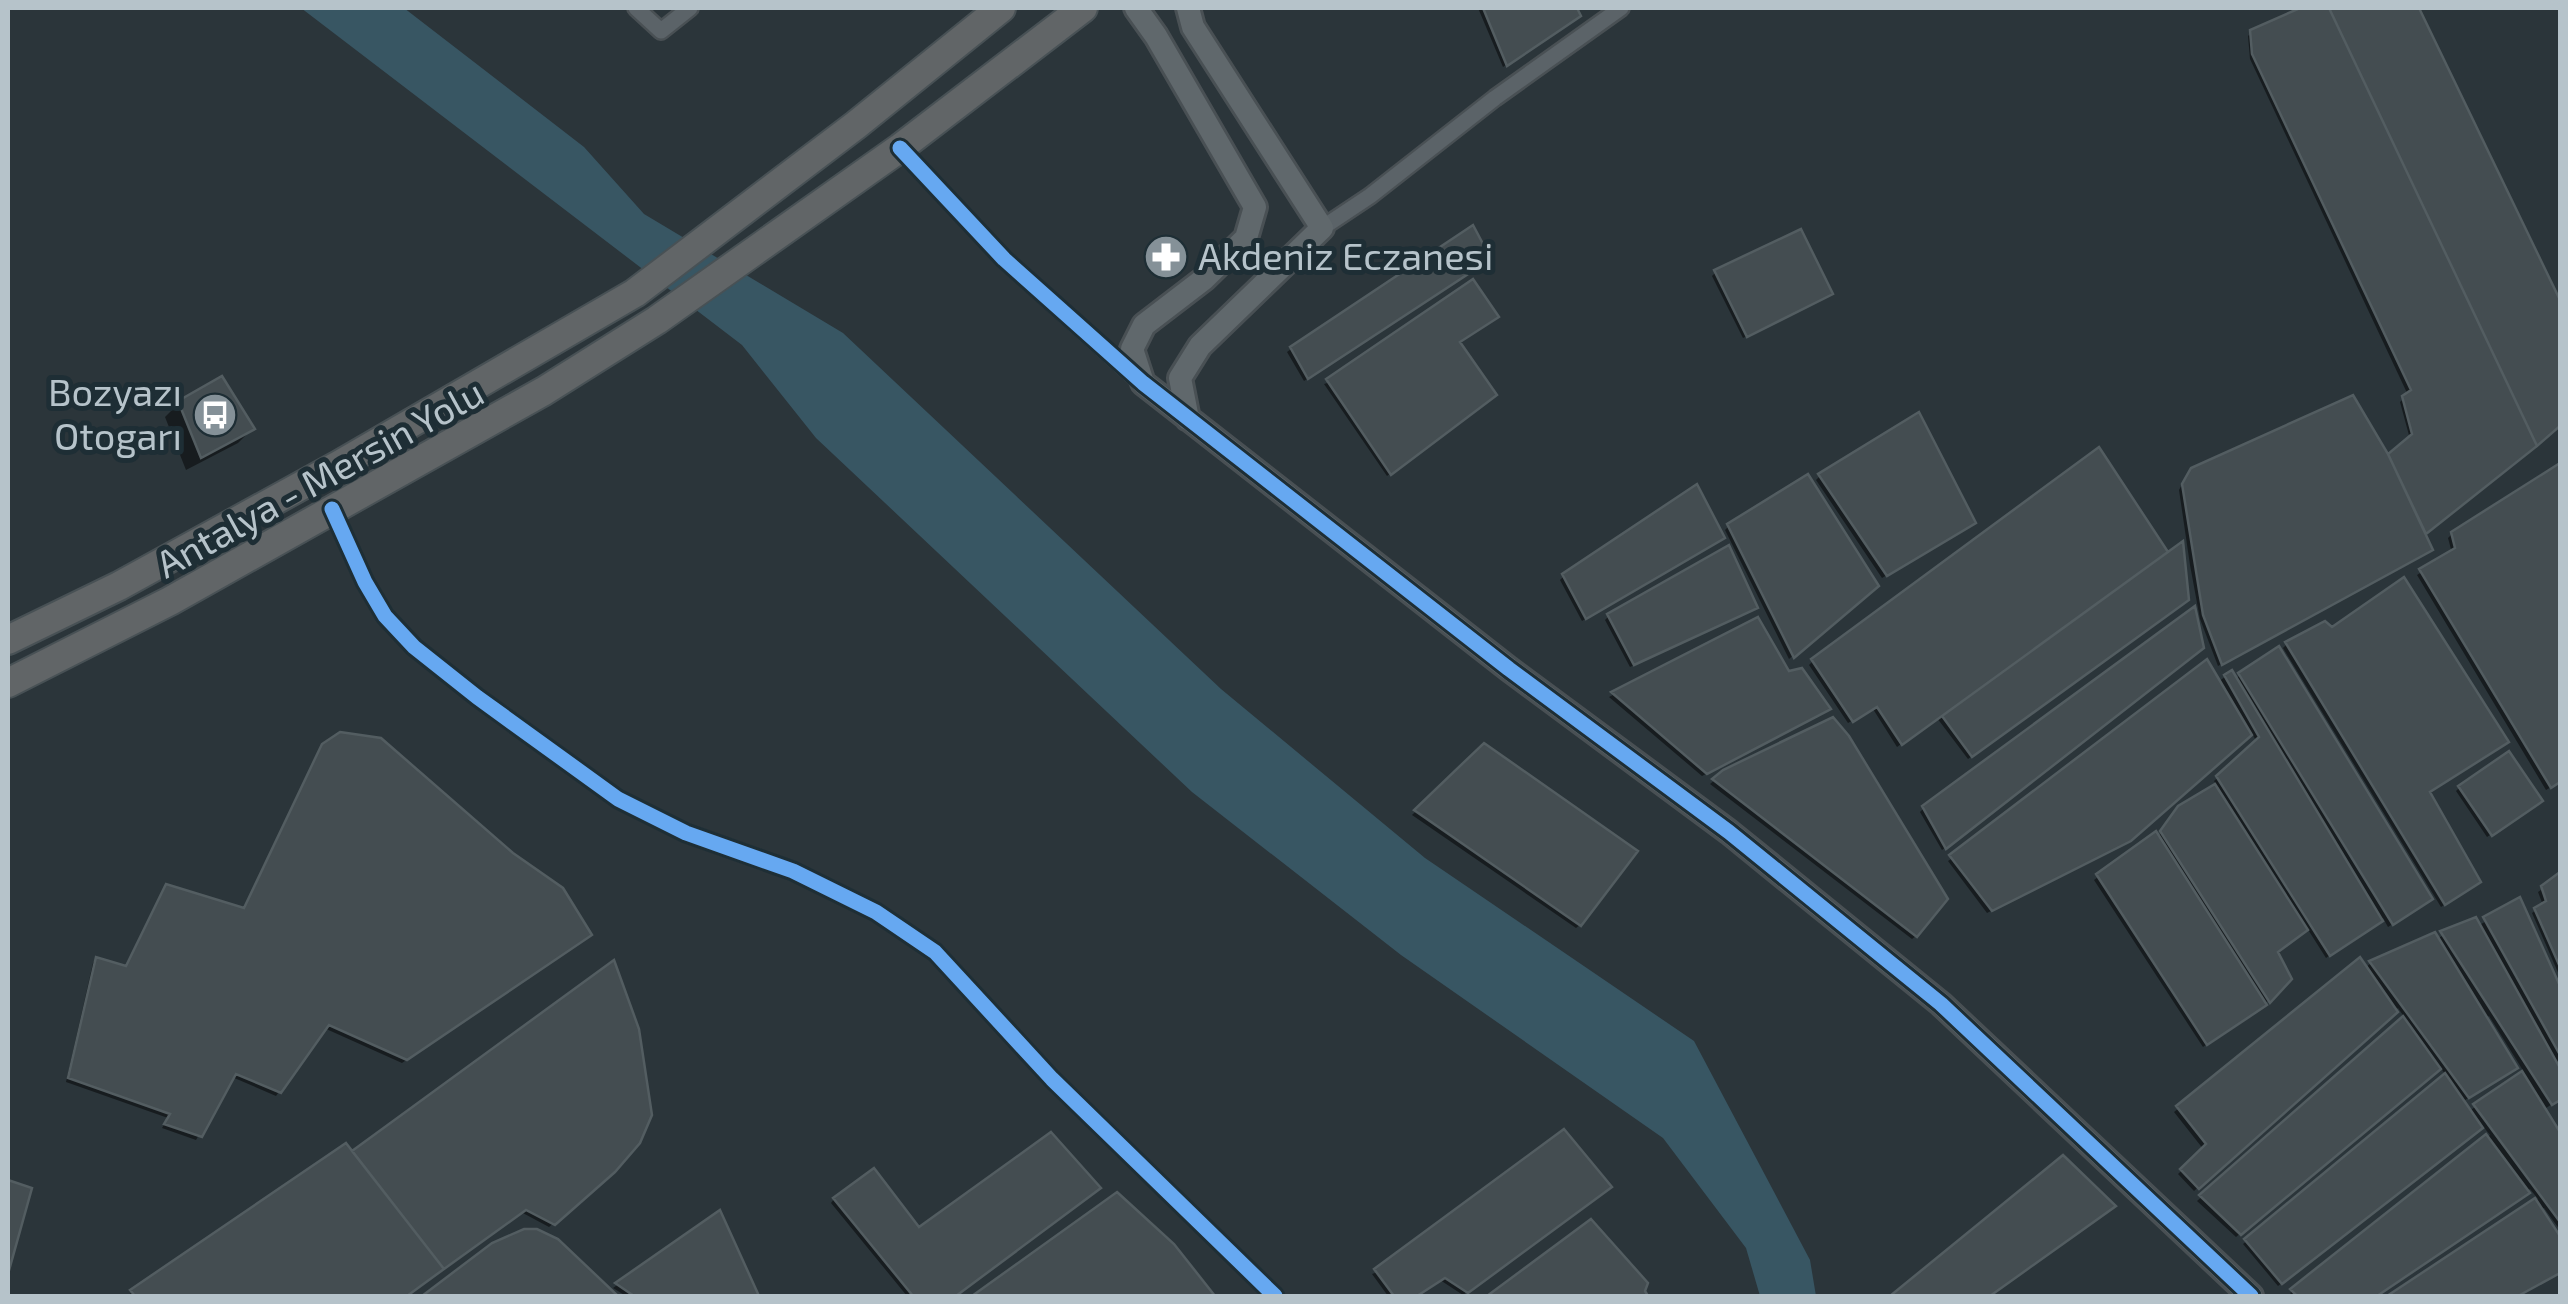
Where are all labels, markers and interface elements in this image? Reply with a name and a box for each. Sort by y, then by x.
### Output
place label: Akdeniz Eczanesi [1198,232,1493,278]
pharmacy icon: Akdeniz Eczanesi [1143,234,1189,280]
place label: Bozyazı Otogarı [48,368,182,458]
street label: Antalya - Mersin Yolu [147,368,491,586]
bus stop icon: Bozyazı Otogarı [192,392,238,438]

